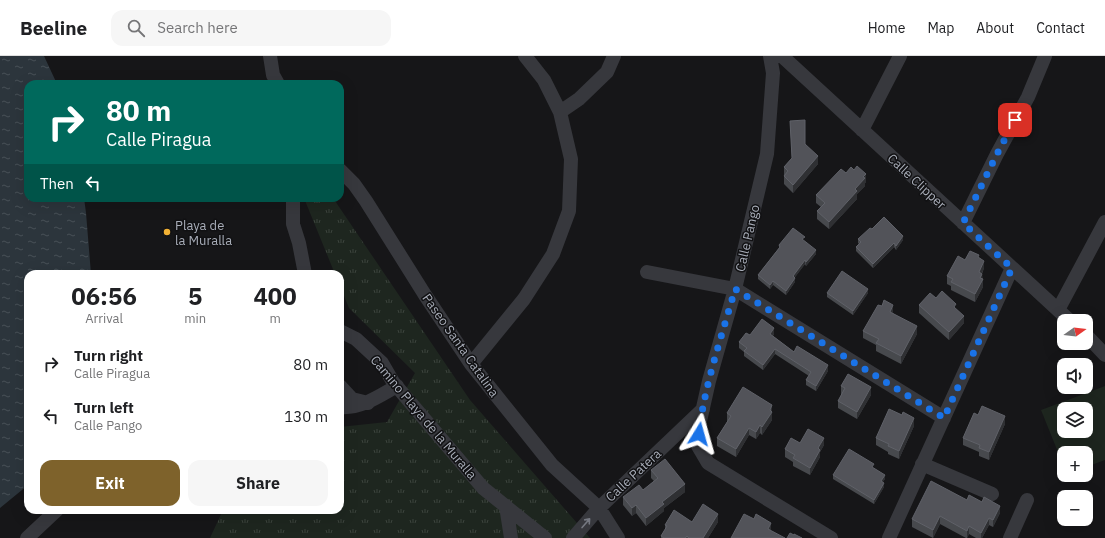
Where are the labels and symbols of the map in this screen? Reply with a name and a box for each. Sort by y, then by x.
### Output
pin [998,103,1032,137]
street label: Calle Clipper [884,150,950,213]
street label: Calle Pango [732,203,763,273]
place label: Playa de la Muralla [175,217,232,249]
marker: Playa de la Muralla [162,227,172,237]
street label: Paseo Santa Catalina [418,290,503,400]
north arrow [1057,314,1093,350]
street label: Camino Playa de la Muralla [367,352,481,483]
position arrow [678,413,720,455]
street label: Calle Patera [602,445,665,506]
one-way arrow [581,517,590,528]

